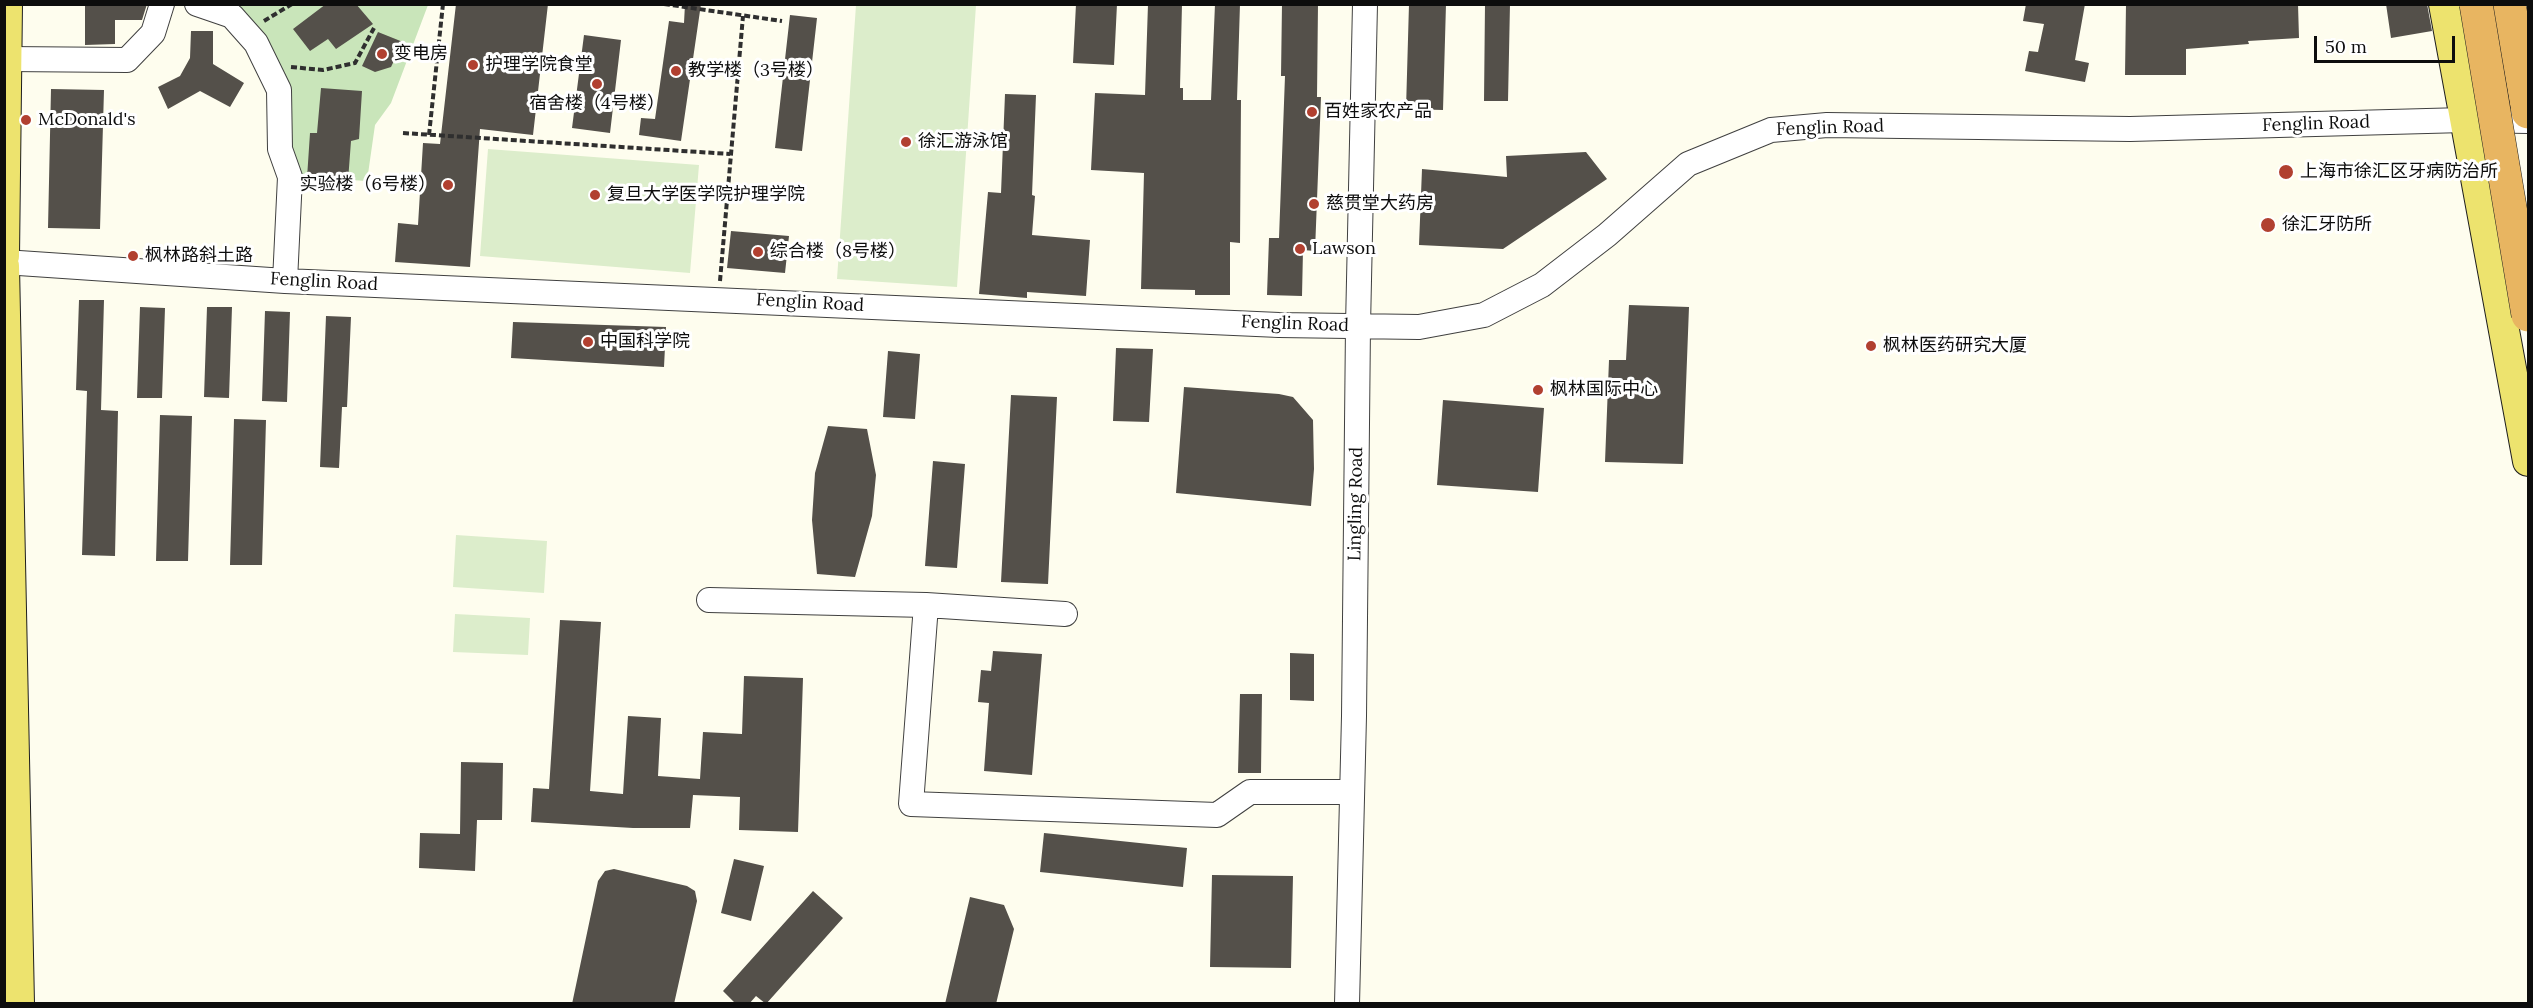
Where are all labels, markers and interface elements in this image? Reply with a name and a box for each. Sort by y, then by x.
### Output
scale bar [2317,24,2458,62]
text: 50 m [2325,35,2367,58]
place label: 变电房 [394,43,448,65]
marker: 变电房 [375,47,389,61]
place label: 护理学院食堂 [485,54,593,76]
marker: 护理学院食堂 [466,58,480,72]
place label: 教学楼（3号楼） [688,60,824,82]
marker: 教学楼（3号楼） [669,64,683,78]
marker: 宿舍楼（4号楼） [590,77,604,91]
place label: 宿舍楼（4号楼） [529,93,665,115]
place label: 百姓家农产品 [1324,101,1432,123]
marker: 百姓家农产品 [1305,105,1319,119]
place label: McDonald's [38,109,136,131]
street label: Fenglin Road [2262,111,2370,137]
marker: McDonald's [19,113,33,127]
street label: Fenglin Road [1776,115,1884,141]
place label: 徐汇游泳馆 [918,131,1008,153]
marker: 徐汇游泳馆 [899,135,913,149]
place label: 上海市徐汇区牙病防治所 [2300,161,2498,183]
marker: 上海市徐汇区牙病防治所 [2277,163,2295,181]
place label: 实验楼（6号楼） [300,174,436,196]
marker: 实验楼（6号楼） [441,178,455,192]
place label: 复旦大学医学院护理学院 [607,184,805,206]
marker: 复旦大学医学院护理学院 [588,188,602,202]
place label: 慈贯堂大药房 [1326,193,1434,215]
marker: 慈贯堂大药房 [1307,197,1321,211]
place label: 徐汇牙防所 [2282,214,2372,236]
marker: 徐汇牙防所 [2259,216,2277,234]
place label: Lawson [1312,238,1376,260]
place label: 综合楼（8号楼） [770,241,906,263]
marker: Lawson [1293,242,1307,256]
place label: 枫林路斜土路 [145,245,253,267]
marker: 综合楼（8号楼） [751,245,765,259]
marker: 枫林路斜土路 [126,249,140,263]
street label: Fenglin Road [269,268,379,296]
street label: Fenglin Road [755,289,865,317]
street label: Fenglin Road [1241,311,1349,337]
place label: 中国科学院 [600,331,690,353]
marker: 中国科学院 [581,335,595,349]
place label: 枫林医药研究大厦 [1883,335,2027,357]
marker: 枫林医药研究大厦 [1864,339,1878,353]
place label: 枫林国际中心 [1550,379,1658,401]
marker: 枫林国际中心 [1531,383,1545,397]
street label: Lingling Road [1344,447,1368,561]

